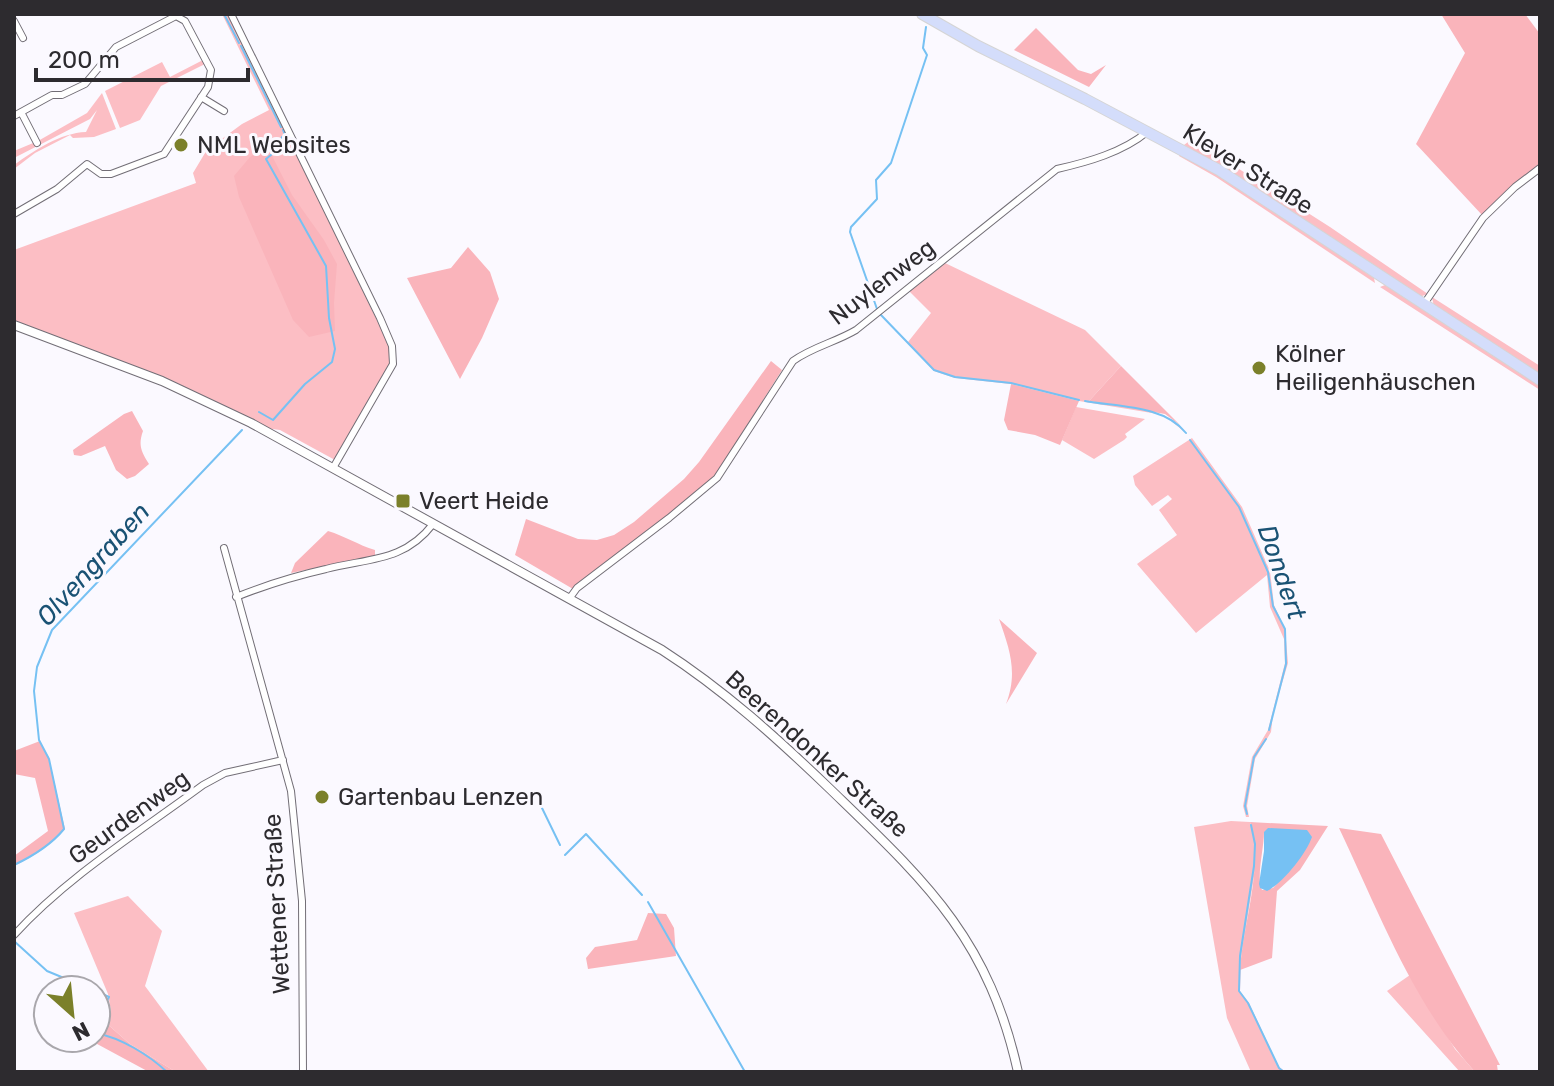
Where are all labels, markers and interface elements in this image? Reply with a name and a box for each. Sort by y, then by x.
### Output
scale bar [36,32,248,82]
text: 200 m [48,46,120,74]
street label: Klever Straße [1178,118,1318,220]
place label: NML Websites [197,131,351,159]
marker: NML Websites [172,136,190,154]
street label: Nuylenweg [824,233,940,331]
place label: Kölner Heiligenhäuschen [1275,340,1476,396]
marker: Kölner Heiligenhäuschen [1250,359,1268,377]
place label: Veert Heide [419,487,549,515]
marker: Veert Heide [394,492,412,510]
water label: Olvengraben [30,497,157,632]
water label: Dondert [1251,521,1313,625]
street label: Beerendonker Straße [720,665,914,843]
street label: Geurdenweg [63,764,195,870]
place label: Gartenbau Lenzen [338,783,543,811]
marker: Gartenbau Lenzen [313,788,331,806]
street label: Wettener Straße [258,813,296,995]
north arrow [32,974,112,1054]
text: N [68,1016,94,1047]

